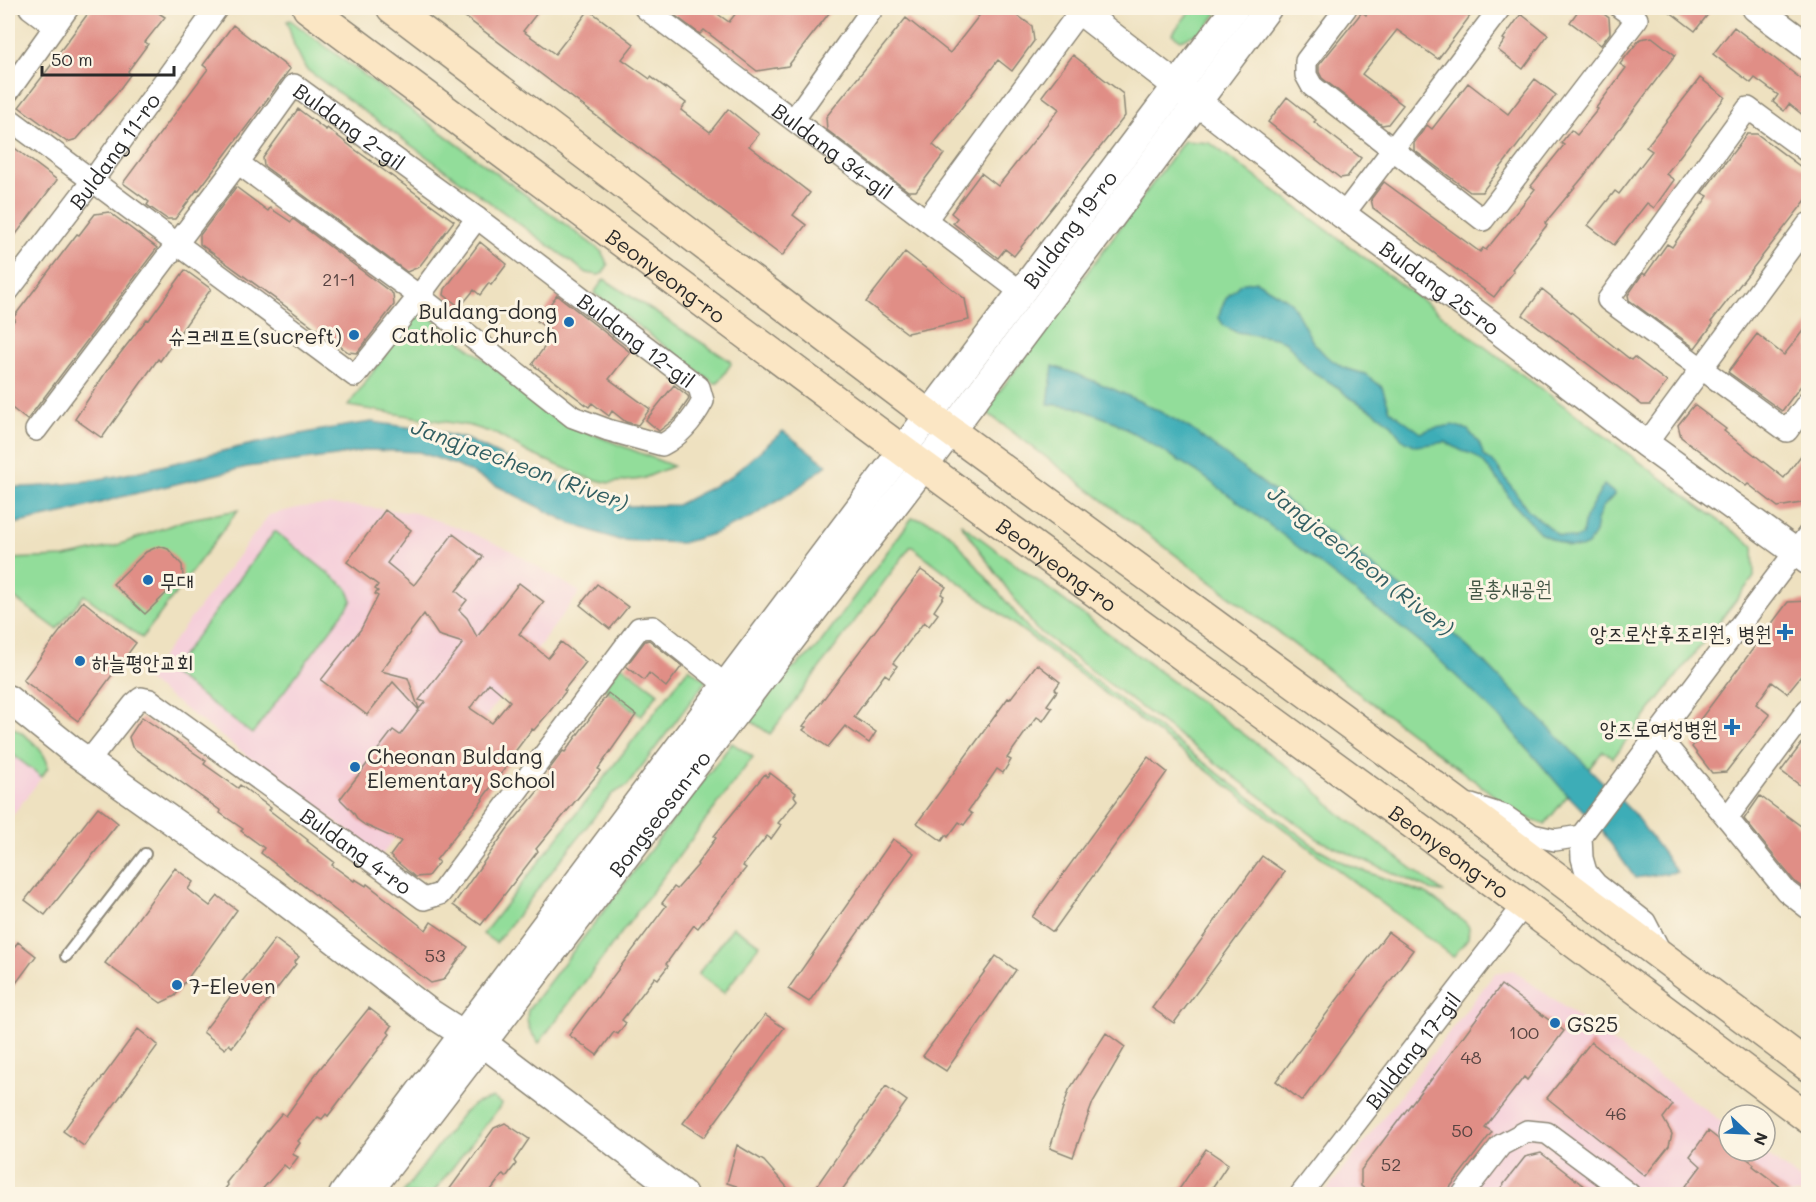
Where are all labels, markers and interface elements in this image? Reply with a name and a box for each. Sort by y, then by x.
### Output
scale bar [42,39,174,77]
text: 50 m [51,47,93,71]
street label: Buldang 2-gil [289,76,411,175]
street label: Buldang 11-ro [62,87,165,214]
street label: Buldang 34-gil [768,96,899,204]
street label: Buldang 19-ro [1016,164,1122,293]
street label: Beonyeong-ro [601,222,732,328]
street label: Buldang 25-ro [1375,234,1506,340]
house number: 21-1 [322,267,356,291]
street label: Buldang 12-gil [573,286,701,393]
place label: Buldang-dong Catholic Church [392,297,557,348]
marker: Buldang-dong Catholic Church [562,315,576,329]
place label: 슈크레프트(sucreft) [168,322,342,349]
marker: 슈크레프트(sucreft) [347,328,361,342]
water label: Jangjaecheon (River) [408,411,632,517]
water label: Jangjaecheon (River) [1262,478,1460,642]
street label: Beonyeong-ro [992,511,1123,617]
place label: 무대 [160,567,194,594]
marker: 무대 [141,573,155,587]
park label: 물총새공원 [1468,574,1552,601]
place label: 앙즈로산후조리원, 병원 [1590,619,1772,646]
marker: 앙즈로산후조리원, 병원 [1776,623,1794,641]
place label: 하늘평안교회 [92,648,193,675]
marker: 하늘평안교회 [73,654,87,668]
place label: 앙즈로여성병원 [1600,714,1718,741]
marker: 앙즈로여성병원 [1723,718,1741,736]
place label: Cheonan Buldang Elementary School [367,742,555,793]
street label: Bongseosan-ro [602,744,716,881]
marker: Cheonan Buldang Elementary School [348,760,362,774]
street label: Beonyeong-ro [1384,798,1515,904]
street label: Buldang 4-ro [296,801,418,900]
house number: 53 [424,943,446,967]
place label: 7-Eleven [189,972,276,999]
marker: 7-Eleven [170,978,184,992]
street label: Buldang 17-gil [1359,986,1466,1114]
place label: GS25 [1567,1010,1618,1037]
marker: GS25 [1548,1016,1562,1030]
house number: 100 [1509,1020,1539,1044]
house number: 48 [1460,1045,1482,1069]
house number: 46 [1605,1101,1627,1125]
north arrow [1717,1103,1777,1163]
house number: 50 [1451,1118,1473,1142]
text: N [1749,1129,1773,1149]
house number: 52 [1381,1152,1401,1176]

